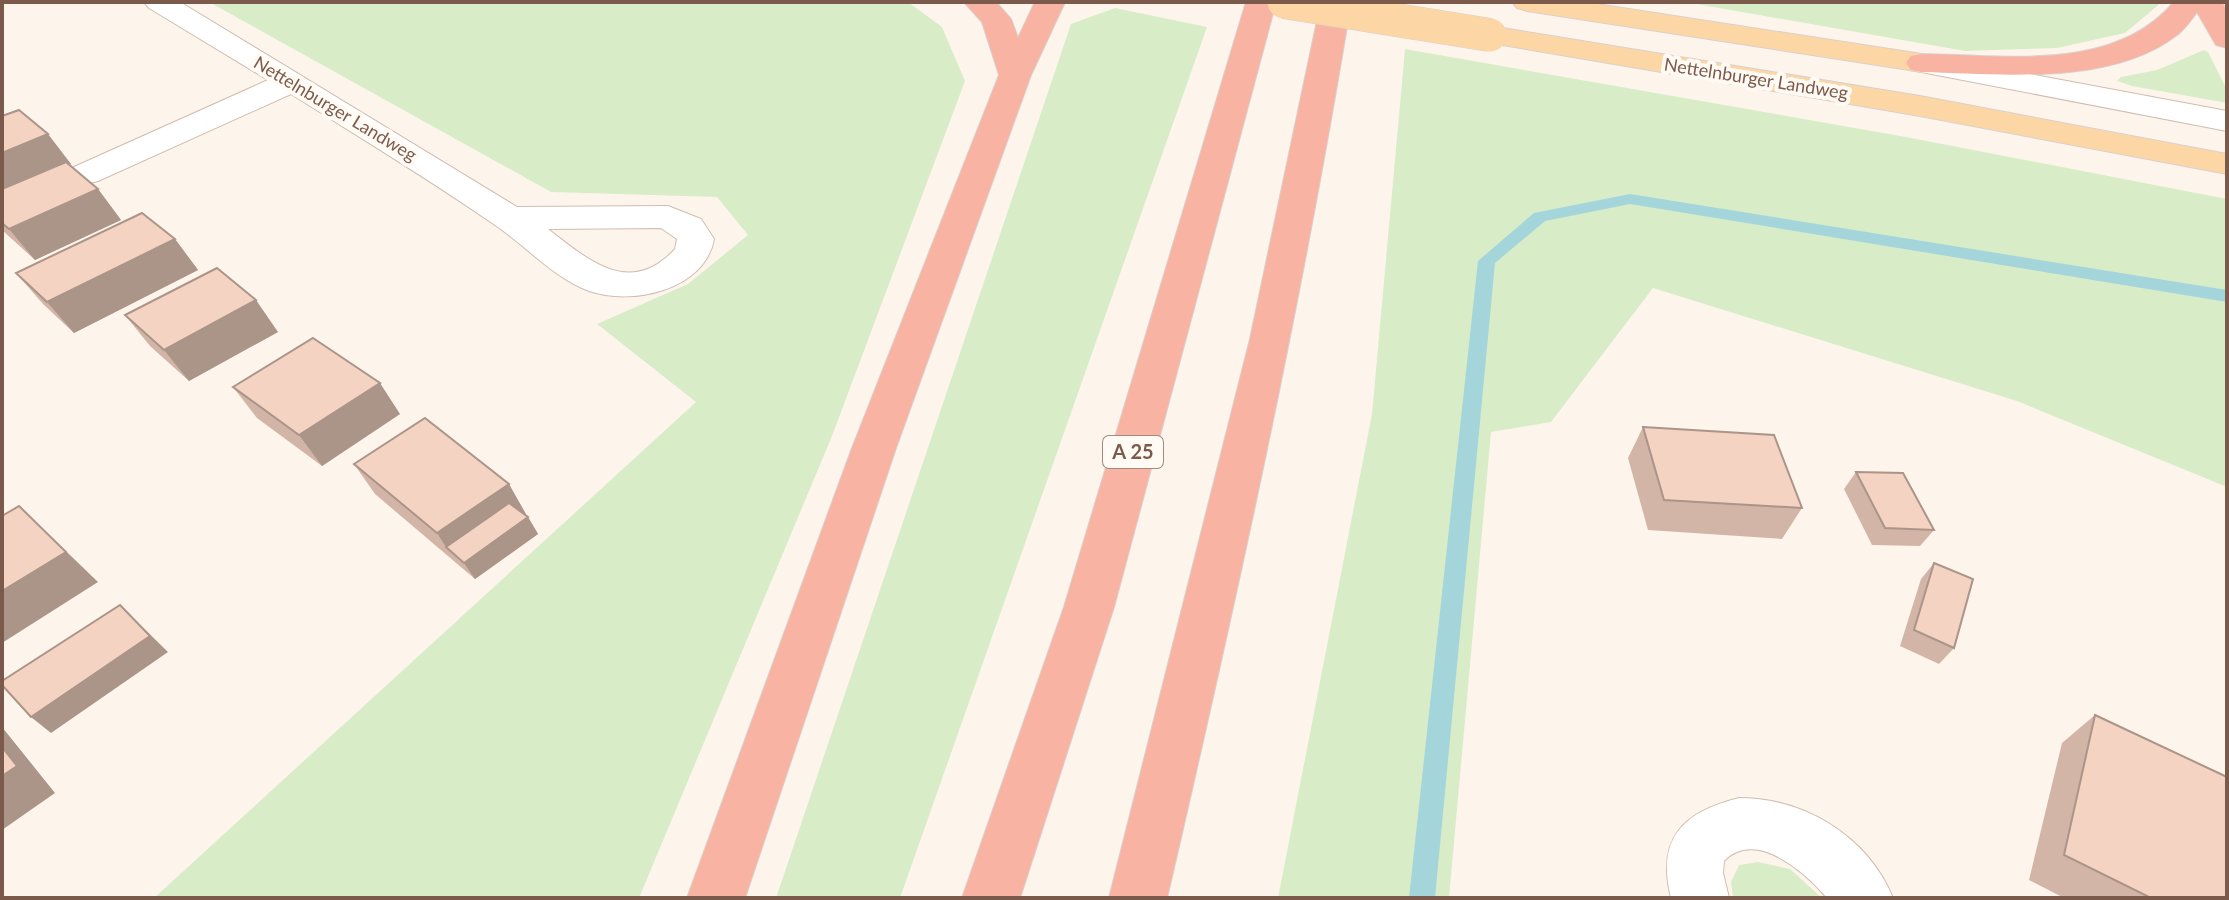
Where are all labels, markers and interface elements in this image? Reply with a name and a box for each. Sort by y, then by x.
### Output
street label: Nettelnburger Landweg [250,51,421,165]
street label: Nettelnburger Landweg [1663,53,1850,103]
road number: A 25 [1103,436,1163,468]

